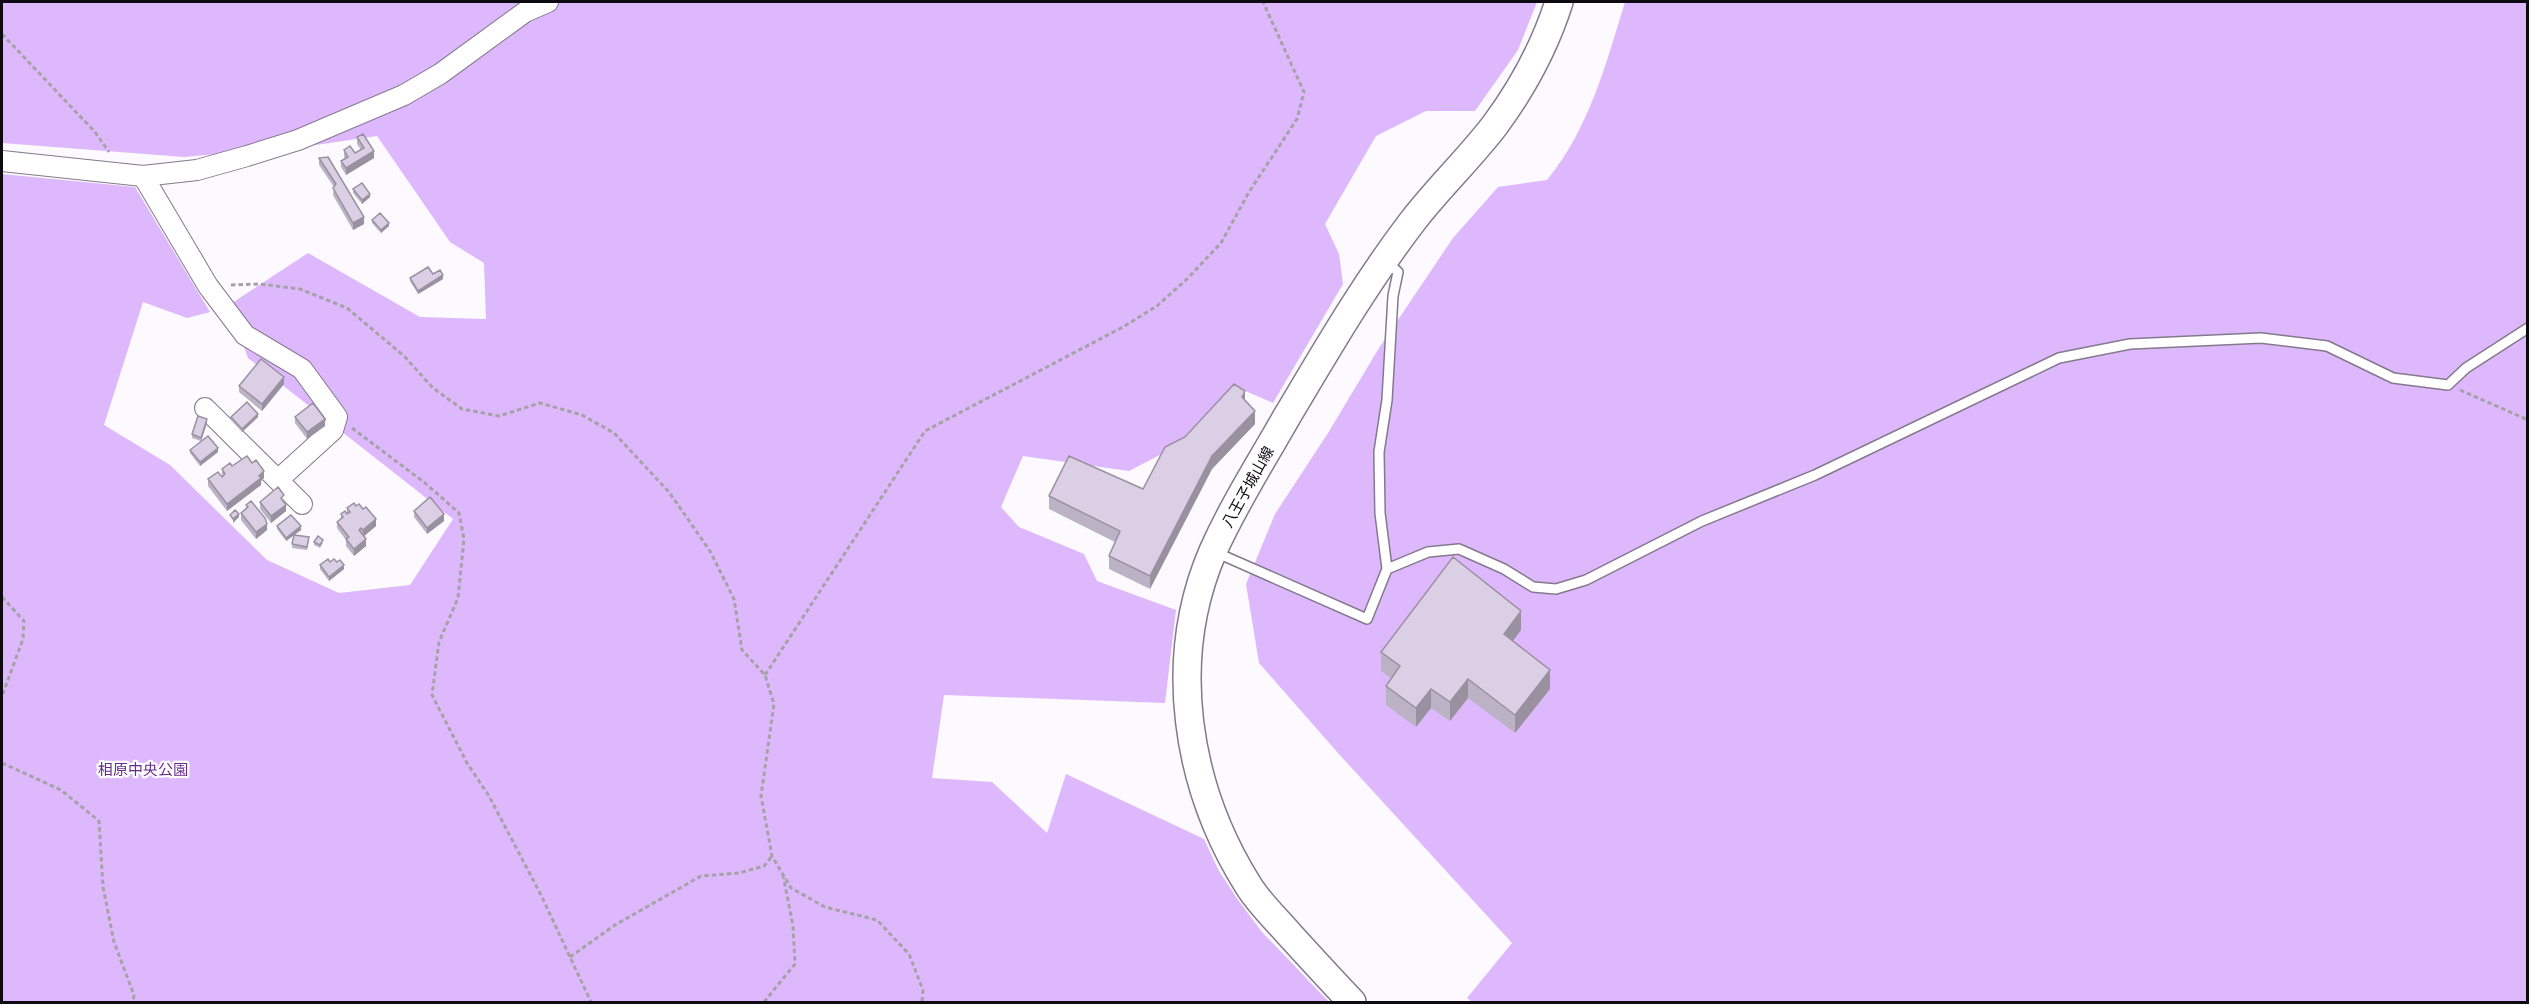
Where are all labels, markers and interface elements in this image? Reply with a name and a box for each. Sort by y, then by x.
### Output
street label: 八王子城山線 [1217,443,1278,531]
park label: 相原中央公園 [98,760,188,779]

